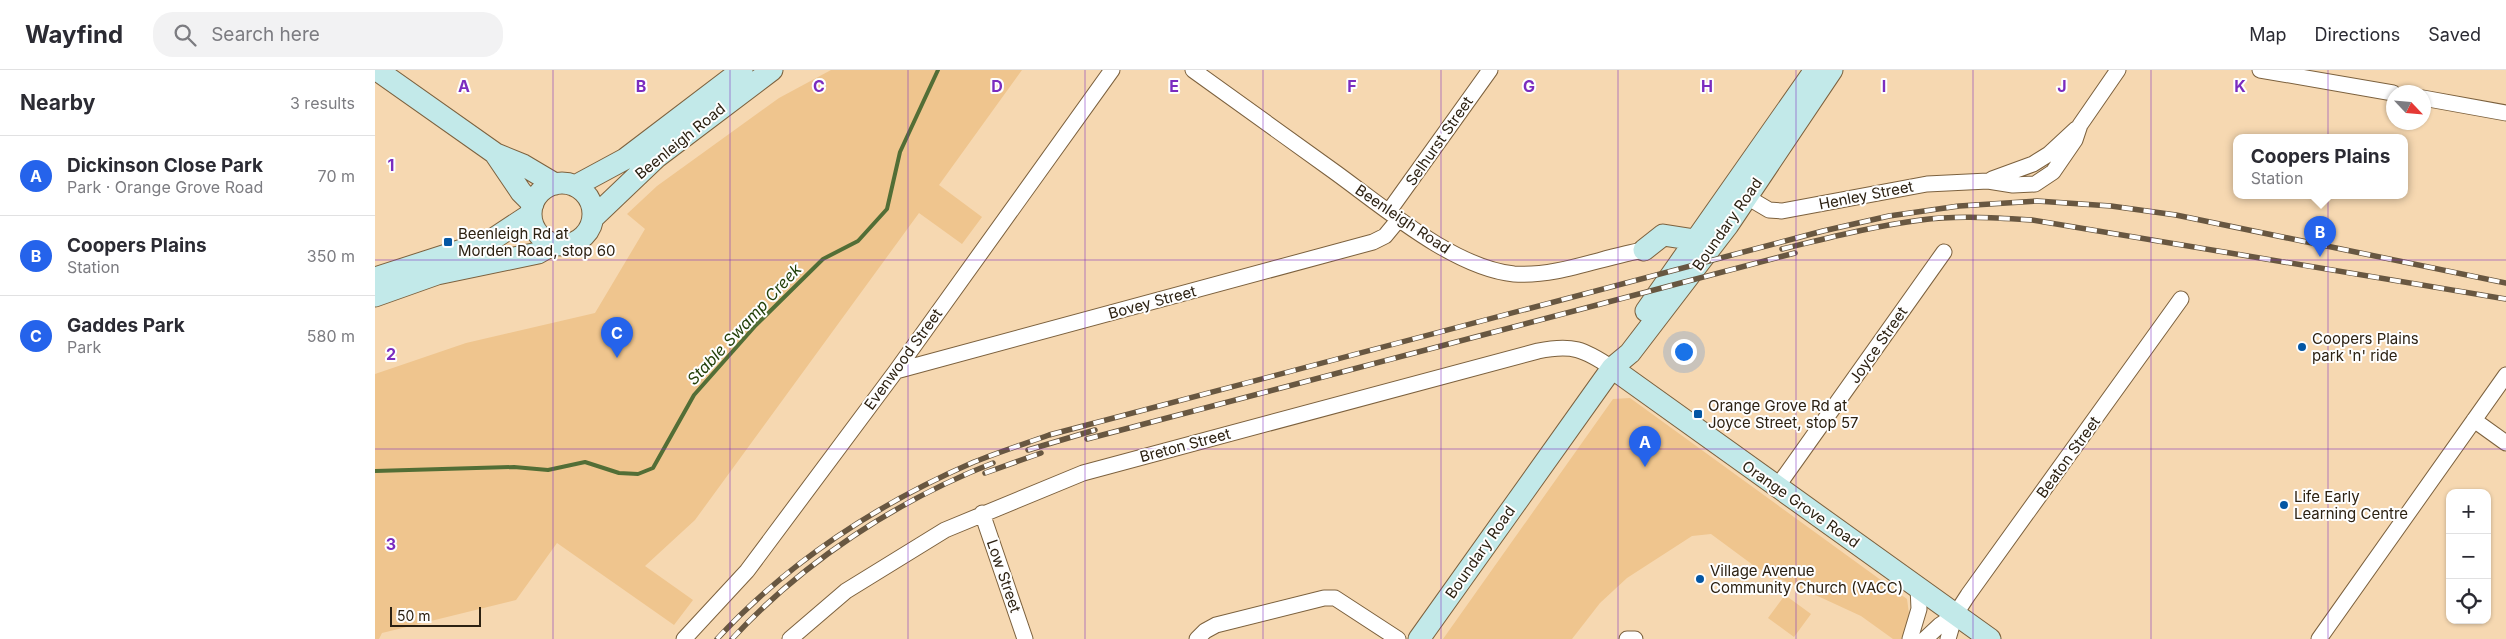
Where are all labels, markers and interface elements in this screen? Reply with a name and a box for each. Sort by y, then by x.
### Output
search box [153,12,503,57]
text: Wayfind [25,20,123,49]
icon: search [171,21,199,49]
text: Search here [211,23,320,46]
text: Map [2249,24,2287,45]
text: Directions [2315,24,2400,45]
text: Saved [2428,24,2481,45]
text: A [458,76,470,96]
text: B [636,76,646,96]
text: C [813,76,825,96]
text: D [991,76,1003,96]
text: E [1169,76,1179,96]
text: F [1347,76,1357,96]
text: G [1523,76,1535,96]
text: H [1701,76,1713,96]
text: I [1882,76,1886,96]
text: J [2057,76,2067,96]
text: K [2234,76,2246,96]
north arrow [2386,85,2431,130]
text: Nearby [20,90,95,115]
text: 3 results [290,93,355,113]
street label: Selhurst Street [1401,93,1477,189]
street label: Beenleigh Road [631,99,729,183]
popup [2233,134,2408,199]
text: Coopers Plains [2251,145,2390,168]
text: Dickinson Close Park [67,154,263,177]
text: 1 [388,155,394,175]
text: A [30,166,42,186]
text: 70 m [318,166,355,186]
text: Station [2251,168,2303,188]
street label: Boundary Road [1688,174,1766,274]
text: Park · Orange Grove Road [67,177,263,197]
street label: Henley Street [1817,177,1915,213]
street label: Beenleigh Road [1352,180,1454,258]
pin: B [2304,216,2336,257]
place label: Beenleigh Rd at Morden Road, stop 60 [458,224,616,260]
text: Coopers Plains [67,234,207,257]
marker: Beenleigh Rd at Morden Road, stop 60 [442,236,454,248]
text: B [31,246,41,266]
text: 350 m [307,246,355,266]
text: Station [67,257,120,277]
water label: Stable Swamp Creek [683,259,805,389]
street label: Bovey Street [1106,281,1198,323]
street label: Joyce Street [1845,303,1911,387]
street label: Evenwood Street [860,305,946,413]
text: Gaddes Park [67,314,185,337]
pin: C [601,317,633,358]
text: C [30,326,42,346]
text: 580 m [307,326,355,346]
place label: Coopers Plains park 'n' ride [2312,329,2419,365]
text: Park [67,337,101,357]
your location [1671,339,1697,365]
marker: Coopers Plains park 'n' ride [2296,341,2308,353]
text: 2 [386,344,396,364]
place label: Orange Grove Rd at Joyce Street, stop 57 [1708,396,1858,432]
marker: Orange Grove Rd at Joyce Street, stop 57 [1692,408,1704,420]
street label: Beaton Street [2032,412,2104,502]
street label: Breton Street [1138,424,1233,466]
pin: A [1629,426,1661,467]
street label: Orange Grove Road [1739,456,1863,552]
place label: Life Early Learning Centre [2294,487,2408,523]
map controls [2446,489,2491,624]
button: + [2446,489,2491,534]
marker: Life Early Learning Centre [2278,499,2290,511]
street label: Boundary Road [1441,502,1519,602]
text: 3 [386,534,396,554]
button: − [2446,534,2491,579]
street label: Low Street [983,537,1025,615]
place label: Village Avenue Community Church (VACC) [1710,561,1903,597]
marker: Village Avenue Community Church (VACC) [1694,573,1706,585]
button: locate [2446,579,2491,624]
scale bar [390,604,481,627]
text: 50 m [397,607,431,624]

